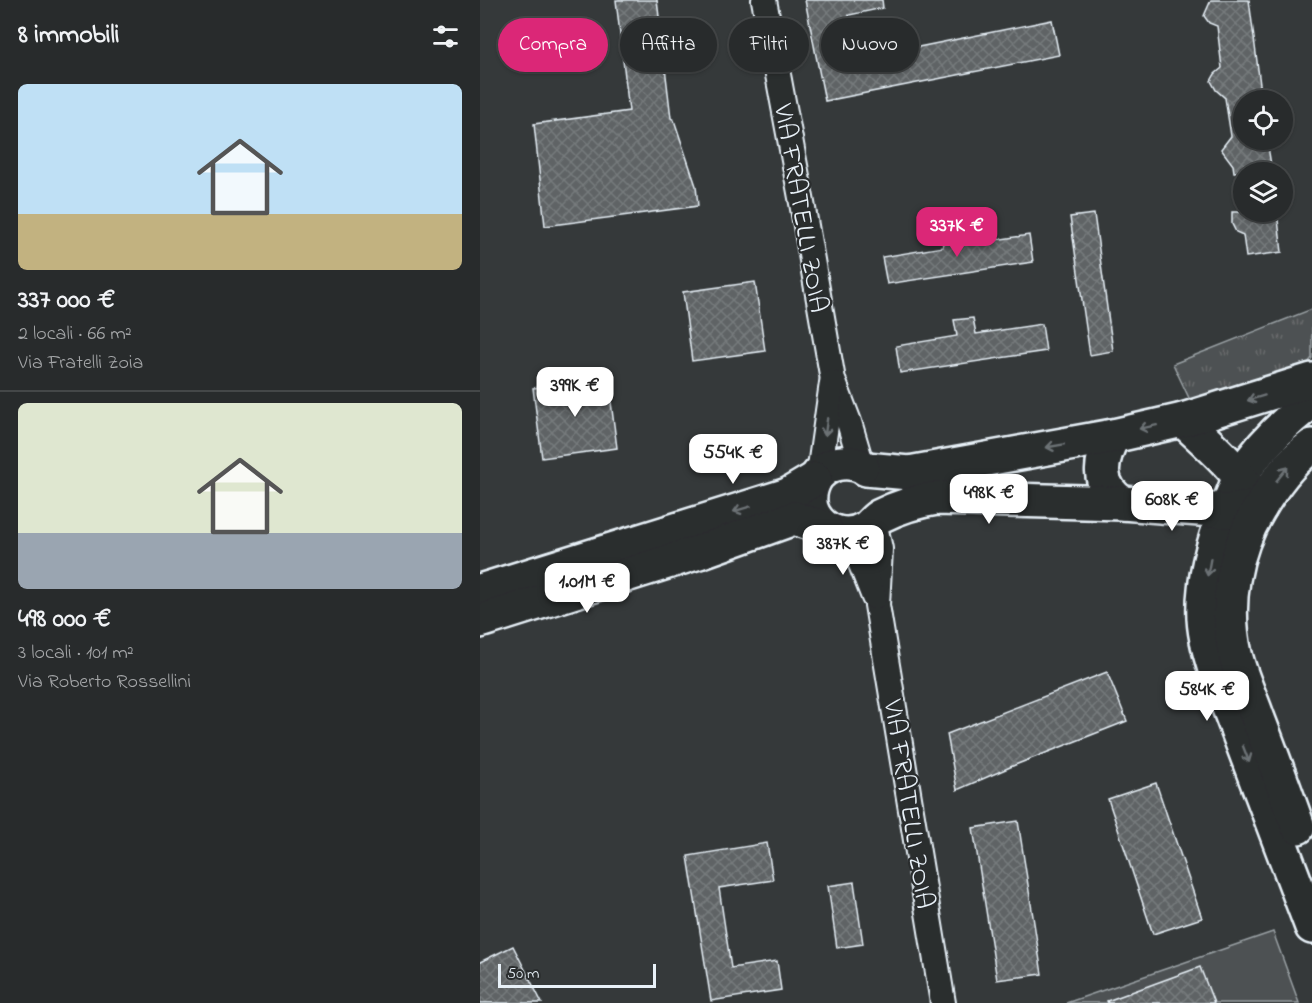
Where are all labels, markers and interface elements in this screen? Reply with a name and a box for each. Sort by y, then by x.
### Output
text: 8 immobili [18,17,119,55]
chip: Compra [498,18,608,72]
chip: Affitta [620,18,717,72]
chip: Filtri [729,18,809,72]
chip: Nuovo [821,18,919,72]
icon: filters [429,20,462,53]
map controls [1233,90,1293,222]
button: locate [1233,90,1293,150]
street label: VIA FRATELLI ZOIA [762,100,837,316]
icon: home [186,123,294,231]
button: layers [1233,162,1293,222]
pin: 337K € [908,207,1006,258]
text: 337K € [930,212,984,241]
text: 337 000 € [18,282,115,320]
text: 2 locali · 66 m² [18,320,132,349]
text: Via Fratelli Zoia [18,349,143,378]
pin: 399K € [526,367,624,418]
text: 399K € [551,372,599,401]
one-way arrow [1247,393,1266,404]
one-way arrow [821,417,832,437]
one-way arrow [1138,422,1157,434]
pin: 554K € [684,434,782,485]
text: 554K € [703,439,763,468]
one-way arrow [1046,441,1065,452]
icon: home [186,442,294,550]
one-way arrow [1276,466,1289,482]
pin: 498K € [940,474,1038,525]
text: 498K € [964,479,1014,508]
pin: 608K € [1123,481,1221,532]
text: 608K € [1145,486,1199,515]
one-way arrow [733,504,752,515]
pin: 387K € [794,525,892,576]
text: 387K € [817,530,869,559]
one-way arrow [1203,556,1214,576]
pin: 1.01M € [532,563,642,614]
text: 1.01M € [559,568,615,597]
text: 498 000 € [18,601,111,639]
text: 3 locali · 101 m² [18,639,134,668]
text: Via Roberto Rossellini [18,668,191,697]
pin: 584K € [1158,671,1256,722]
text: 584K € [1179,676,1235,705]
street label: VIA FRATELLI ZOIA [872,696,943,912]
one-way arrow [1242,744,1253,763]
scale bar [498,961,656,988]
text: 50 m [507,962,539,986]

